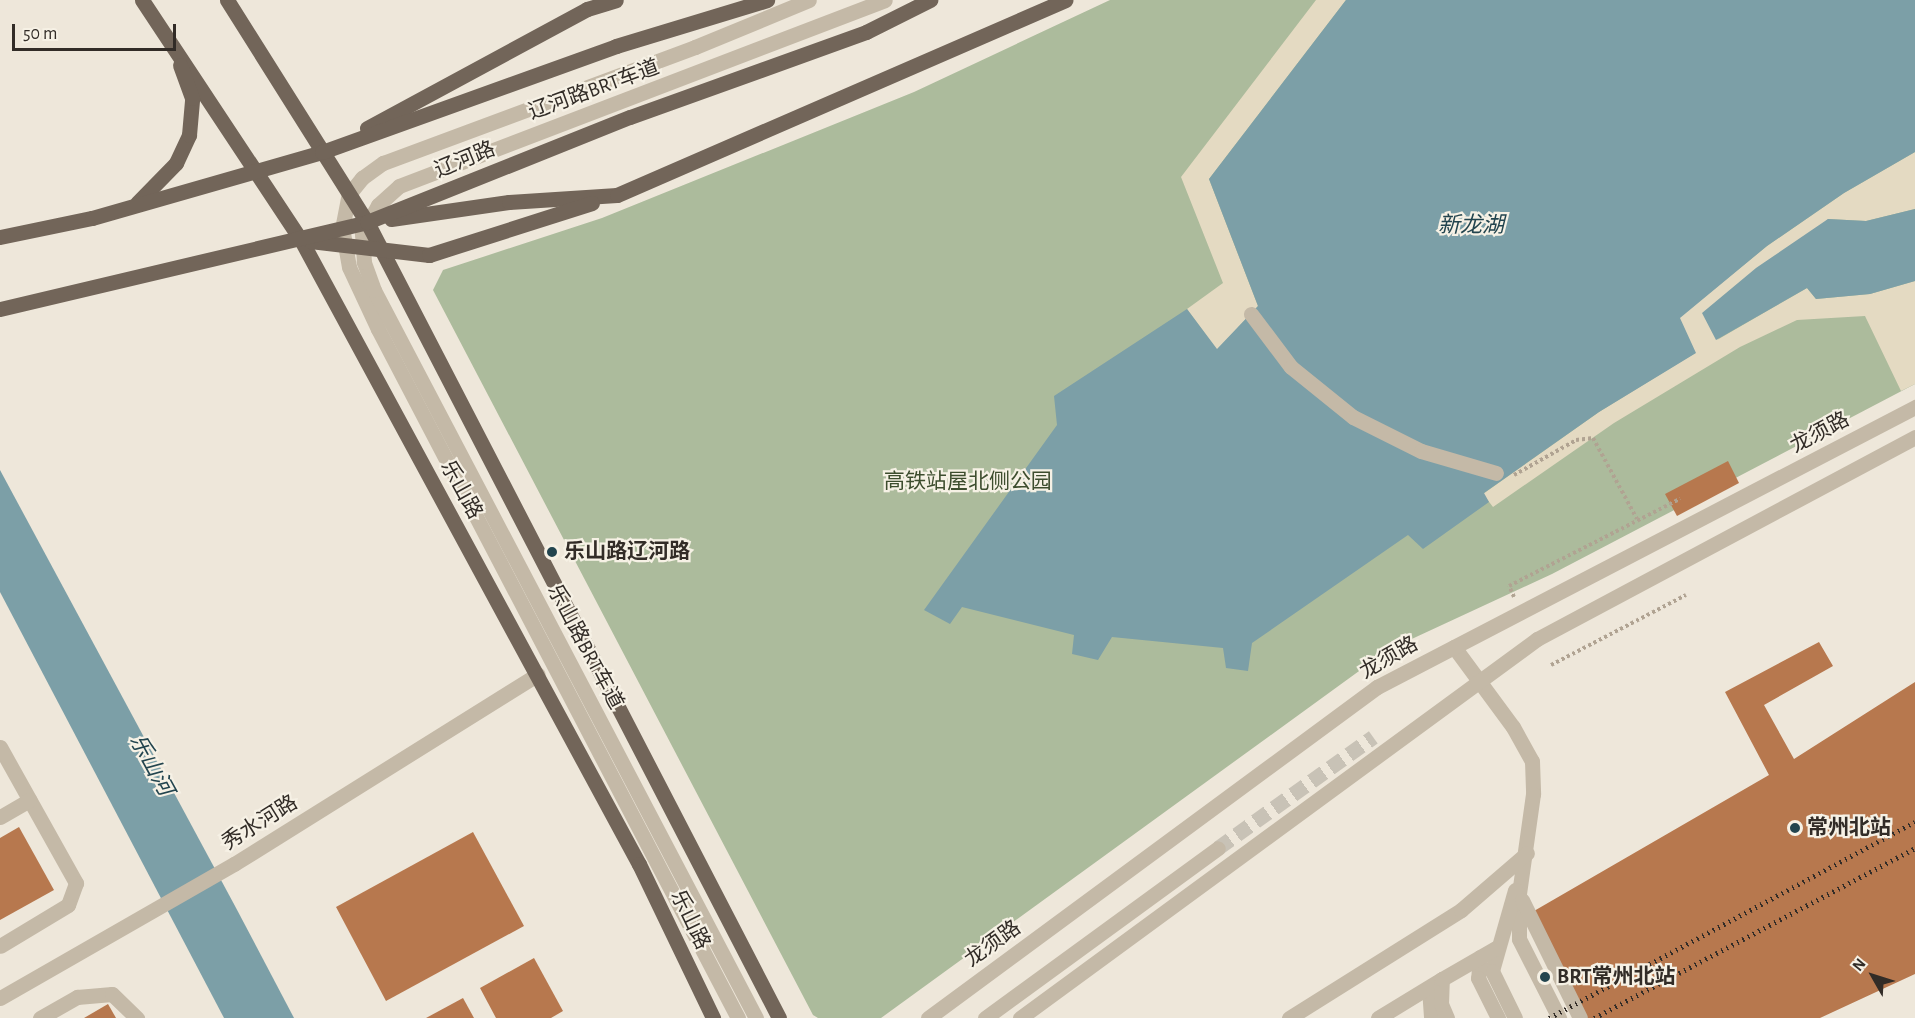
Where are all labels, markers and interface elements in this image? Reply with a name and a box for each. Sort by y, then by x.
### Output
scale bar [15,12,178,50]
text: 50 m [23,25,57,43]
street label: 辽河路BRT车道 [525,55,663,125]
street label: 辽河路 [431,137,499,183]
water label: 新龙湖 [1438,213,1504,239]
street label: 龙须路 [1786,407,1854,459]
street label: 乐山路 [435,456,487,524]
park label: 高铁站屋北侧公园 [884,469,1052,495]
place label: 乐山路辽河路 [564,539,690,565]
marker: 乐山路辽河路 [545,545,559,559]
street label: 乐山路BRT车道 [542,580,628,714]
street label: 龙须路 [1355,631,1423,685]
water label: 乐山河 [123,730,179,800]
street label: 秀水河路 [218,790,302,856]
place label: 常州北站 [1807,815,1891,841]
marker: 常州北站 [1788,821,1802,835]
street label: 乐山路 [665,886,715,954]
street label: 龙须路 [960,915,1026,973]
north arrow [1843,946,1903,1006]
text: N [1849,955,1869,974]
place label: BRT常州北站 [1557,964,1676,990]
marker: BRT常州北站 [1538,970,1552,984]

